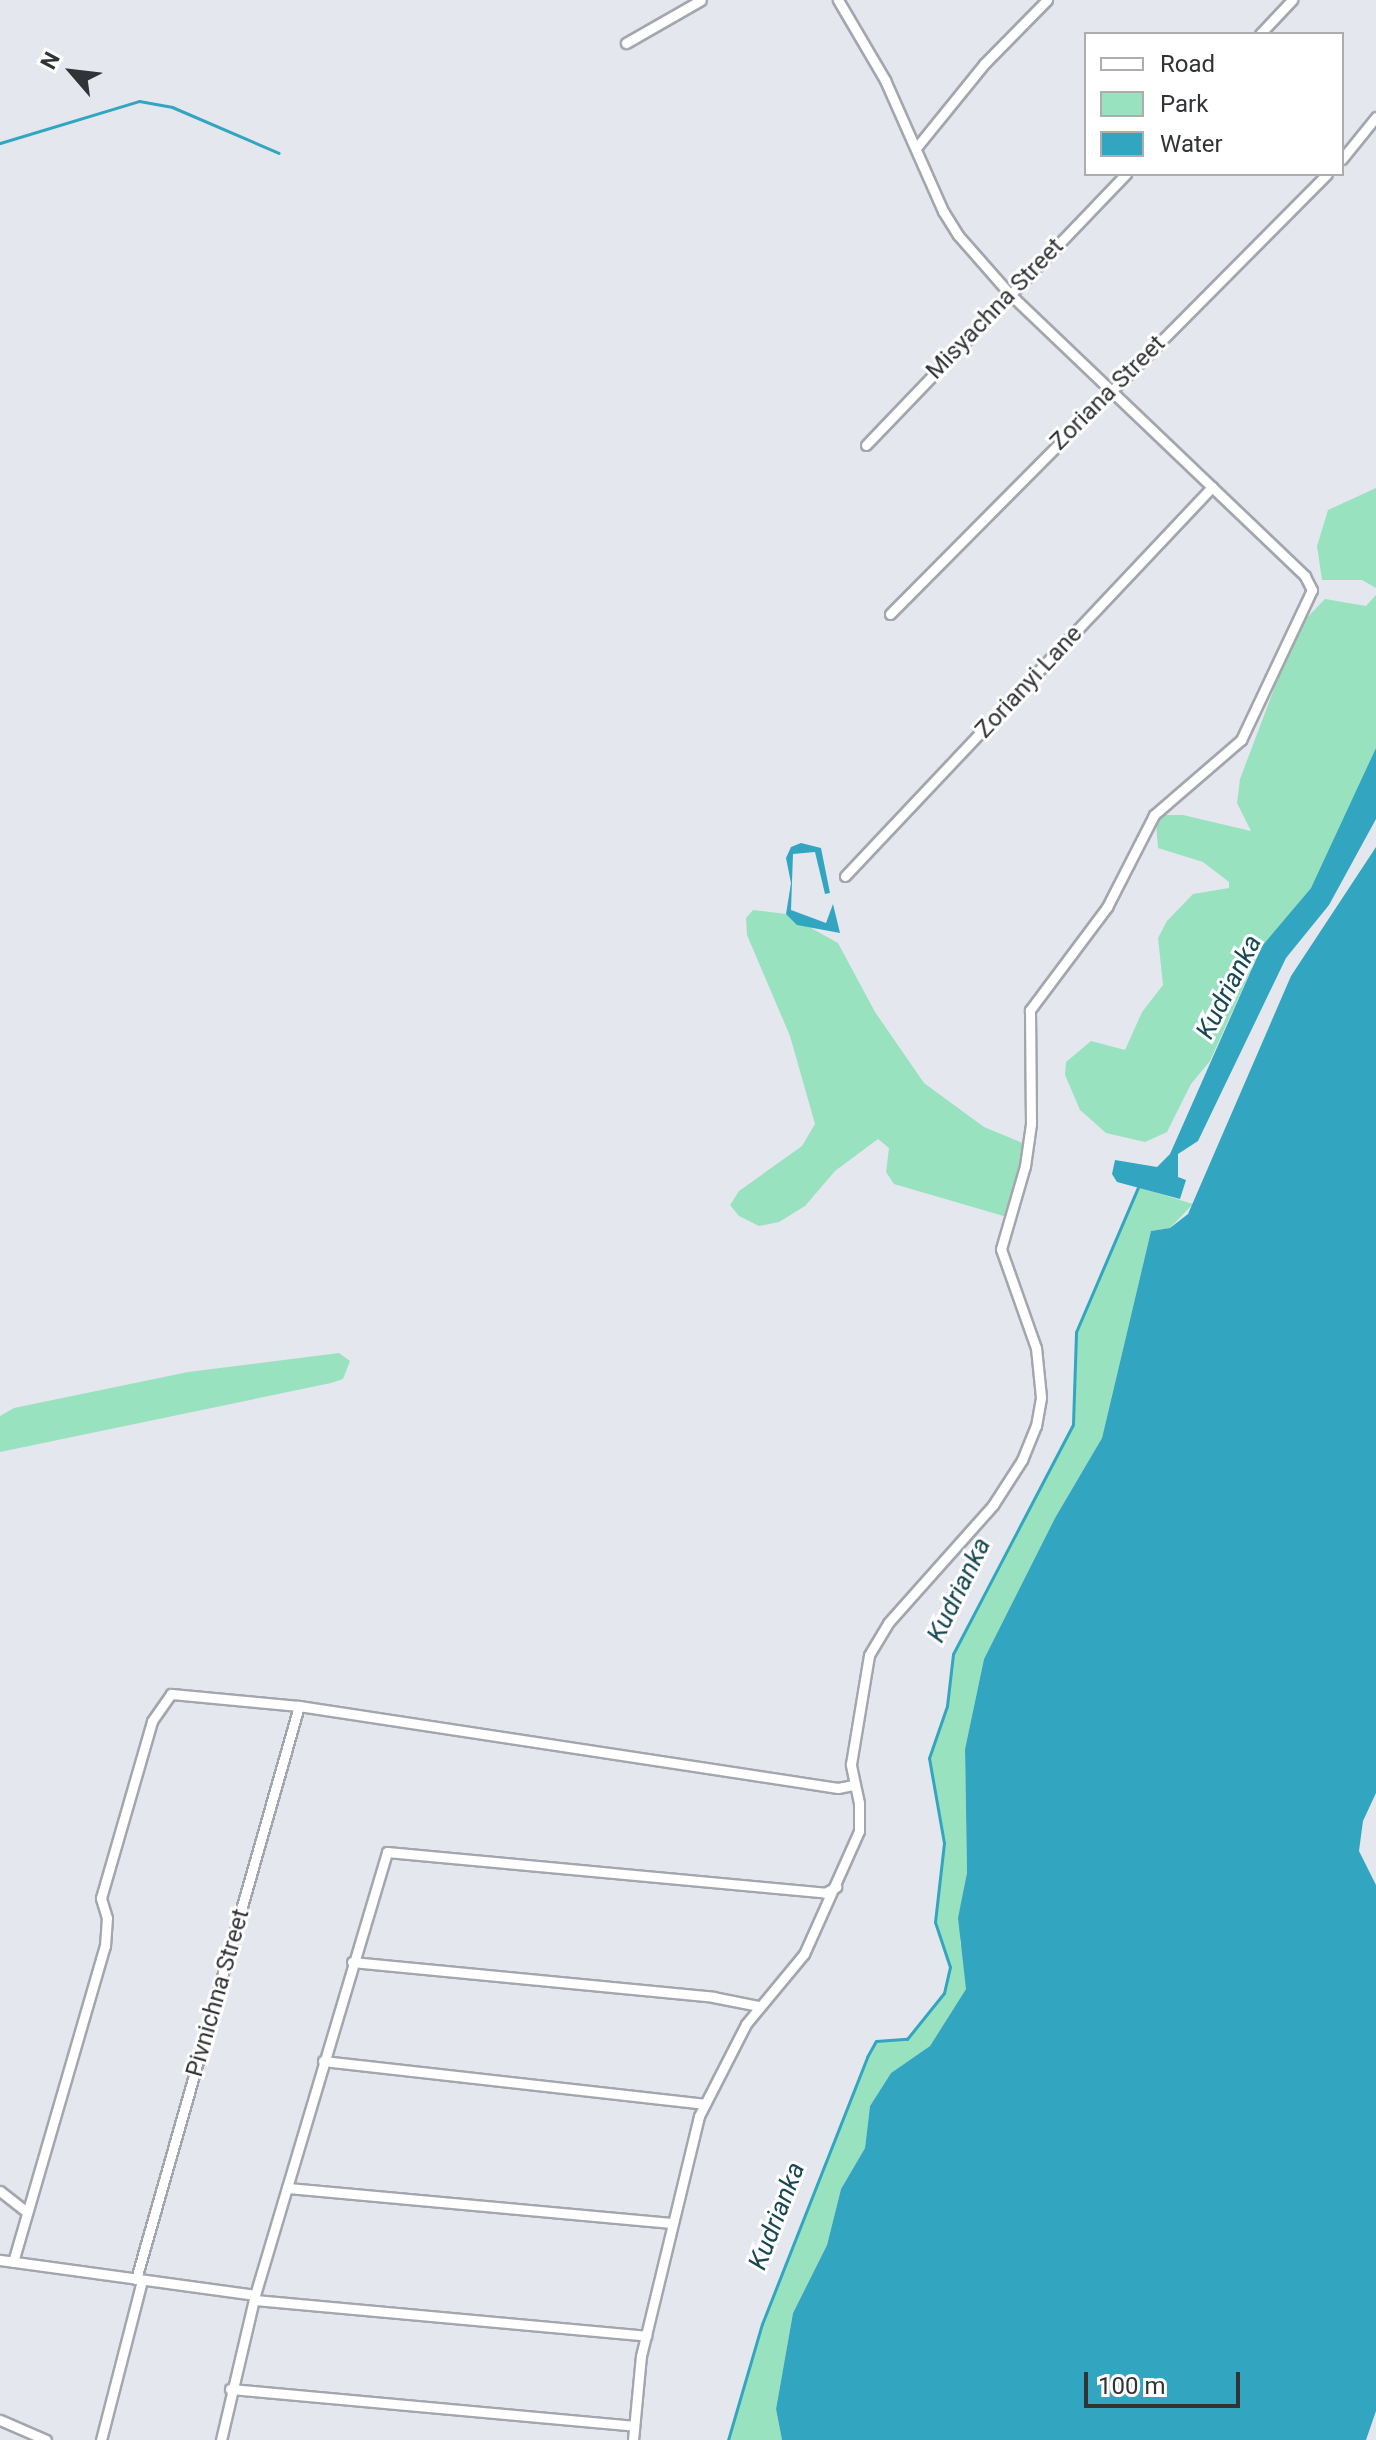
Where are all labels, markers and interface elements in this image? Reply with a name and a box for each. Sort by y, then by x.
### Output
north arrow [32,32,112,112]
legend [1084,32,1344,176]
text: N [36,48,65,73]
text: Road [1160,50,1215,78]
text: Park [1160,90,1208,118]
text: Water [1160,130,1223,158]
street label: Misyachna Street [920,233,1070,385]
street label: Zoriana Street [1045,330,1171,456]
street label: Zorianyi Lane [970,620,1088,744]
water label: Kudrianka [1190,930,1268,1044]
water label: Kudrianka [920,1533,998,1647]
street label: Pivnichna Street [180,1906,256,2080]
water label: Kudrianka [742,2158,812,2274]
scale bar [1088,2356,1244,2406]
text: 100 m [1098,2372,1165,2400]

